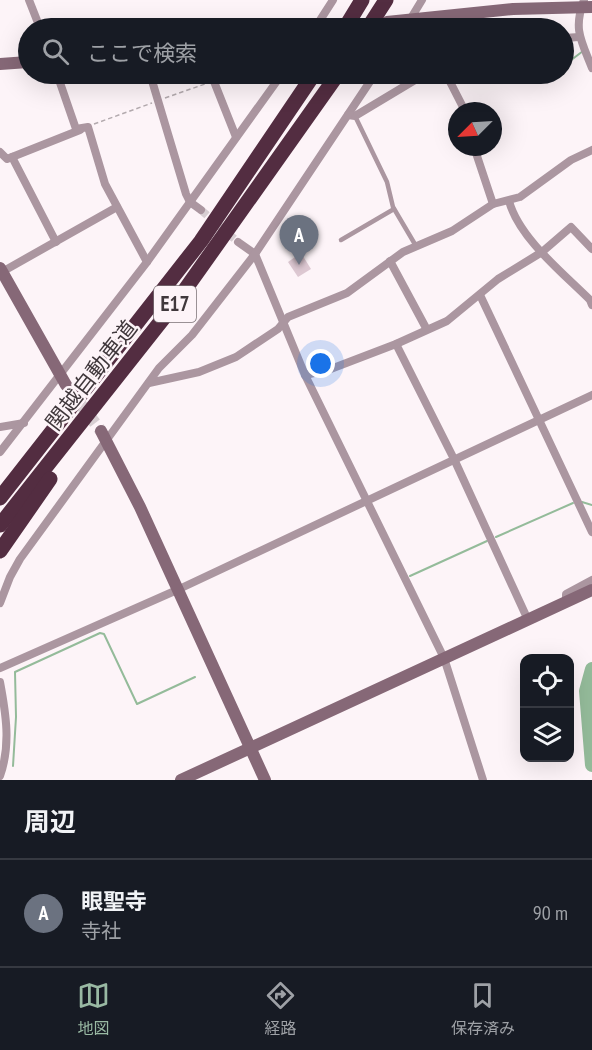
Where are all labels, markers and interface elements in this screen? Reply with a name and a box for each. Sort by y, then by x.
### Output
search box [18,18,574,84]
icon: search [39,35,72,68]
text: ここで検索 [87,39,197,67]
north arrow [448,102,502,156]
pin: A [280,216,318,265]
road number: E17 [154,286,196,322]
street label: 関越自動車道 [39,314,143,436]
your location [306,349,335,378]
map controls [520,654,574,762]
button: locate [520,654,574,708]
button: layers [520,708,574,762]
text: 周辺 [24,805,76,838]
text: 眼聖寺 [81,887,147,915]
text: A [38,900,49,926]
text: 90 m [533,900,568,926]
text: 寺社 [81,918,121,944]
tab: 地図 [77,979,110,1039]
tab: 経路 [264,979,297,1039]
tab: 保存済み [451,979,515,1039]

